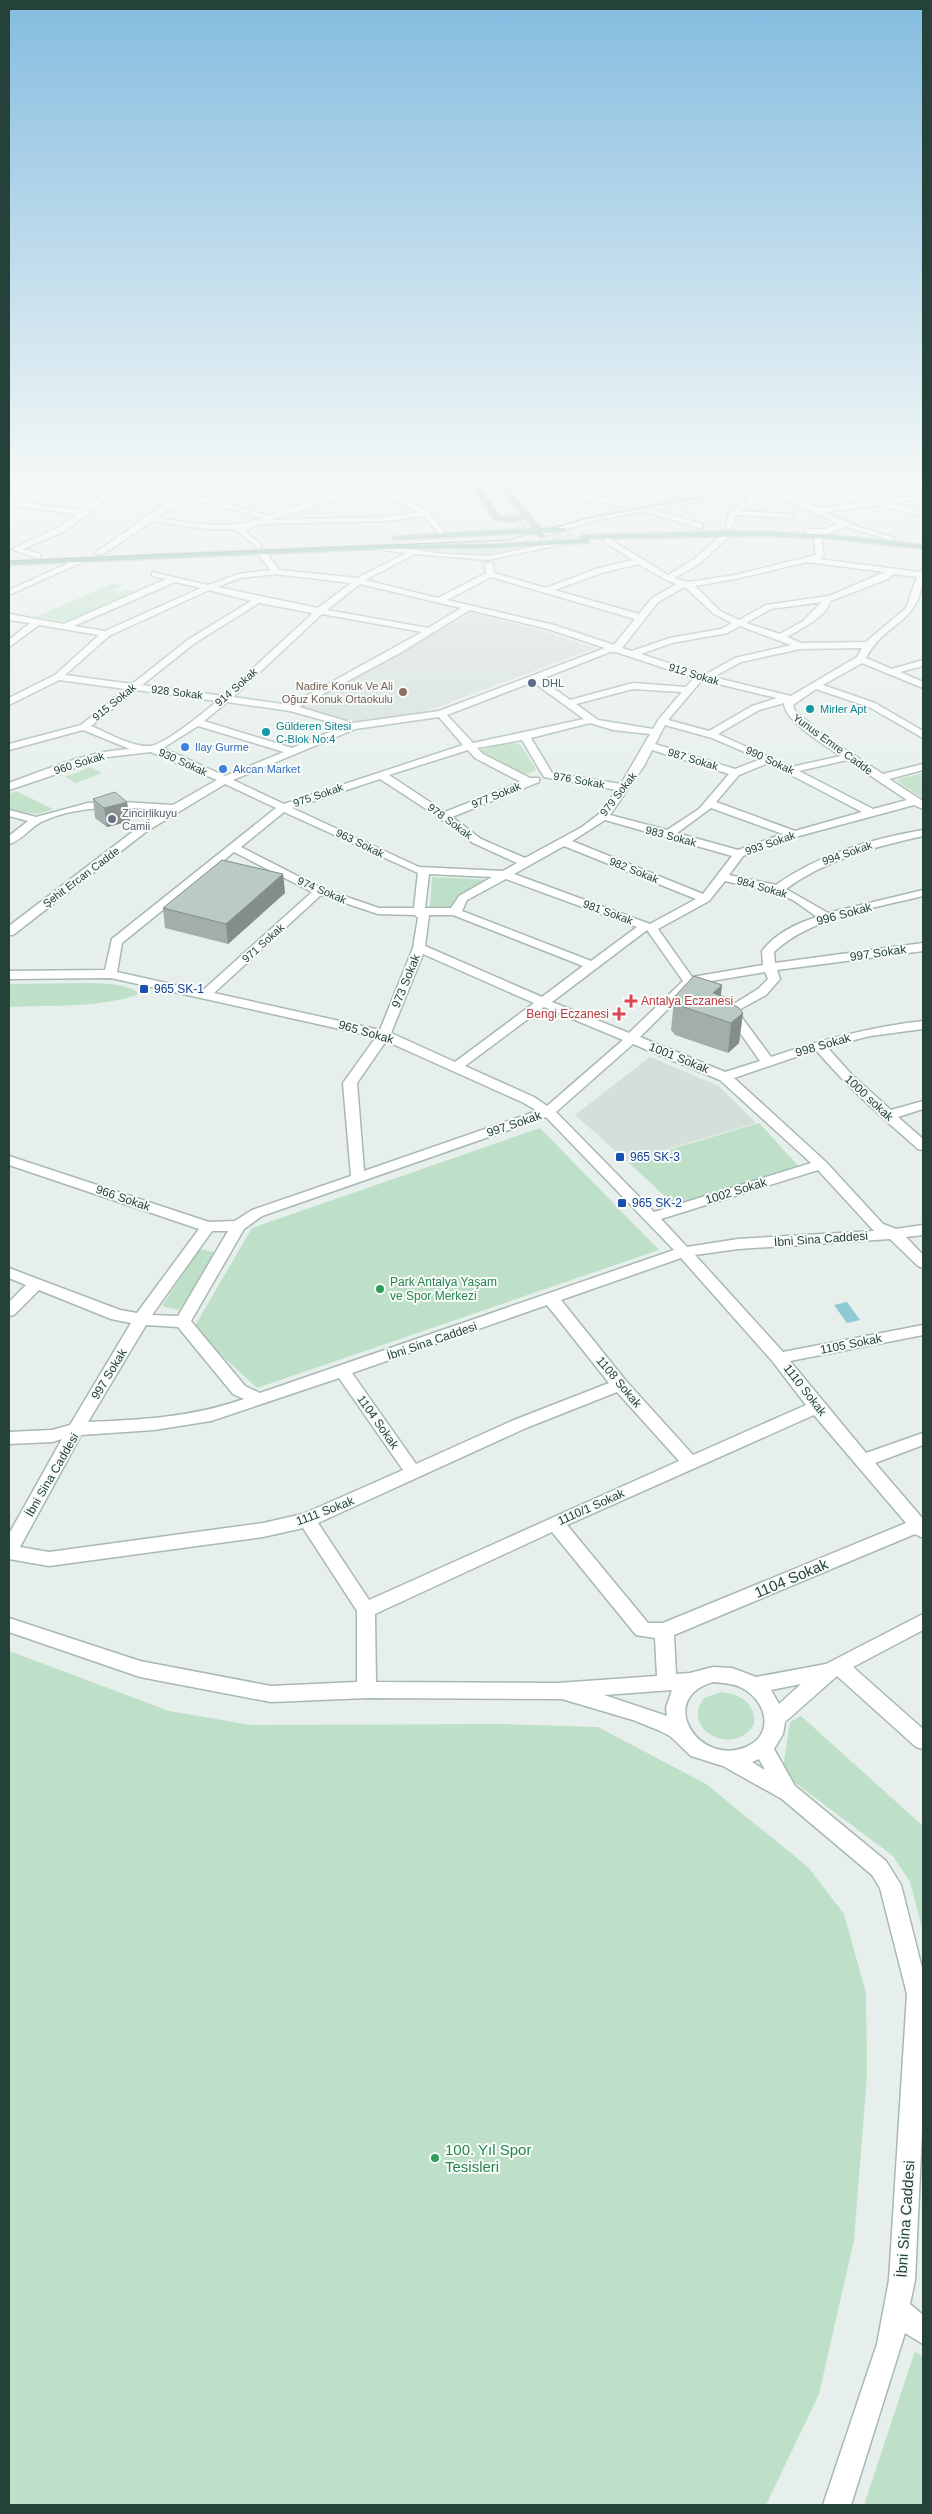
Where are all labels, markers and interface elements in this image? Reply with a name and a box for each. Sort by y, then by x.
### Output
street label: 912 Sokak [667,661,721,687]
street label: 914 Sokak [212,665,260,709]
marker: DHL [526,677,538,689]
place label: DHL [542,677,564,689]
place label: Nadire Konuk Ve Ali Oğuz Konuk Ortaokulu [282,680,393,705]
street label: 915 Sokak [90,681,138,723]
street label: 928 Sokak [150,683,204,701]
marker: Nadire Konuk Ve Ali Oğuz Konuk Ortaokulu [397,686,409,698]
marker: Mirler Apt [804,703,816,715]
place label: Mirler Apt [820,703,866,715]
street label: Yunus Emre Cadde [791,711,875,777]
place label: Gülderen Sitesi C-Blok No:4 [276,720,351,745]
marker: Gülderen Sitesi C-Blok No:4 [260,726,272,738]
marker: Ilay Gurme [179,741,191,753]
place label: Ilay Gurme [195,741,249,753]
street label: 990 Sokak [744,744,797,777]
street label: 930 Sokak [157,746,210,778]
street label: 987 Sokak [666,746,720,772]
street label: 960 Sokak [52,750,106,776]
marker: Akcan Market [217,763,229,775]
place label: Akcan Market [233,763,300,775]
street label: 979 Sokak [597,769,639,818]
street label: 976 Sokak [552,770,606,791]
street label: 977 Sokak [470,780,523,810]
street label: 975 Sokak [291,781,345,809]
street label: 978 Sokak [425,801,475,841]
place label: Zincirlikuyu Camii [122,807,177,832]
marker: Zincirlikuyu Camii [106,813,118,825]
street label: 983 Sokak [644,823,698,849]
street label: 963 Sokak [334,826,386,860]
street label: 993 Sokak [743,829,797,857]
street label: 994 Sokak [820,839,874,867]
street label: Şehit Ercan Cadde [41,844,121,910]
street label: 982 Sokak [608,855,661,885]
street label: 974 Sokak [296,874,349,906]
street label: 984 Sokak [735,874,789,900]
street label: 981 Sokak [582,897,635,927]
street label: 996 Sokak [815,900,874,928]
street label: 971 Sokak [240,921,287,965]
street label: 997 Sokak [849,942,908,964]
street label: 973 Sokak [389,951,423,1010]
place label: 965 SK-1 [154,982,204,996]
marker: 965 SK-1 [138,983,150,995]
place label: Antalya Eczanesi [641,994,733,1008]
marker: Antalya Eczanesi [625,995,637,1007]
place label: Bengi Eczanesi [526,1007,609,1021]
marker: Bengi Eczanesi [613,1008,625,1020]
street label: 965 Sokak [337,1017,396,1047]
street label: 998 Sokak [794,1030,853,1060]
street label: 1001 Sokak [647,1040,712,1077]
street label: 1000 sokak [842,1072,897,1125]
street label: 997 Sokak [485,1108,544,1140]
place label: 965 SK-3 [630,1150,680,1164]
marker: 965 SK-3 [614,1151,626,1163]
street label: 1002 Sokak [704,1175,769,1207]
street label: 966 Sokak [94,1182,153,1214]
place label: 965 SK-2 [632,1196,682,1210]
marker: 965 SK-2 [616,1197,628,1209]
street label: İbni Sina Caddesi [774,1229,868,1249]
place label: Park Antalya Yaşam ve Spor Merkezi [390,1275,497,1303]
marker: Park Antalya Yaşam ve Spor Merkezi [374,1283,386,1295]
street label: İbni Sina Caddesi [385,1319,479,1363]
street label: 1105 Sokak [819,1331,884,1357]
street label: 997 Sokak [88,1345,130,1402]
street label: 1108 Sokak [594,1354,645,1411]
street label: 1110 Sokak [781,1361,830,1419]
street label: 1104 Sokak [354,1392,402,1452]
street label: İbni Sina Caddesi [22,1431,82,1519]
street label: 1110/1 Sokak [555,1486,627,1528]
street label: 1111 Sokak [294,1493,357,1528]
street label: 1104 Sokak [752,1555,831,1601]
place label: 100. Yıl Spor Tesisleri [445,2141,531,2175]
marker: 100. Yıl Spor Tesisleri [429,2152,441,2164]
street label: İbni Sina Caddesi [892,2160,918,2278]

